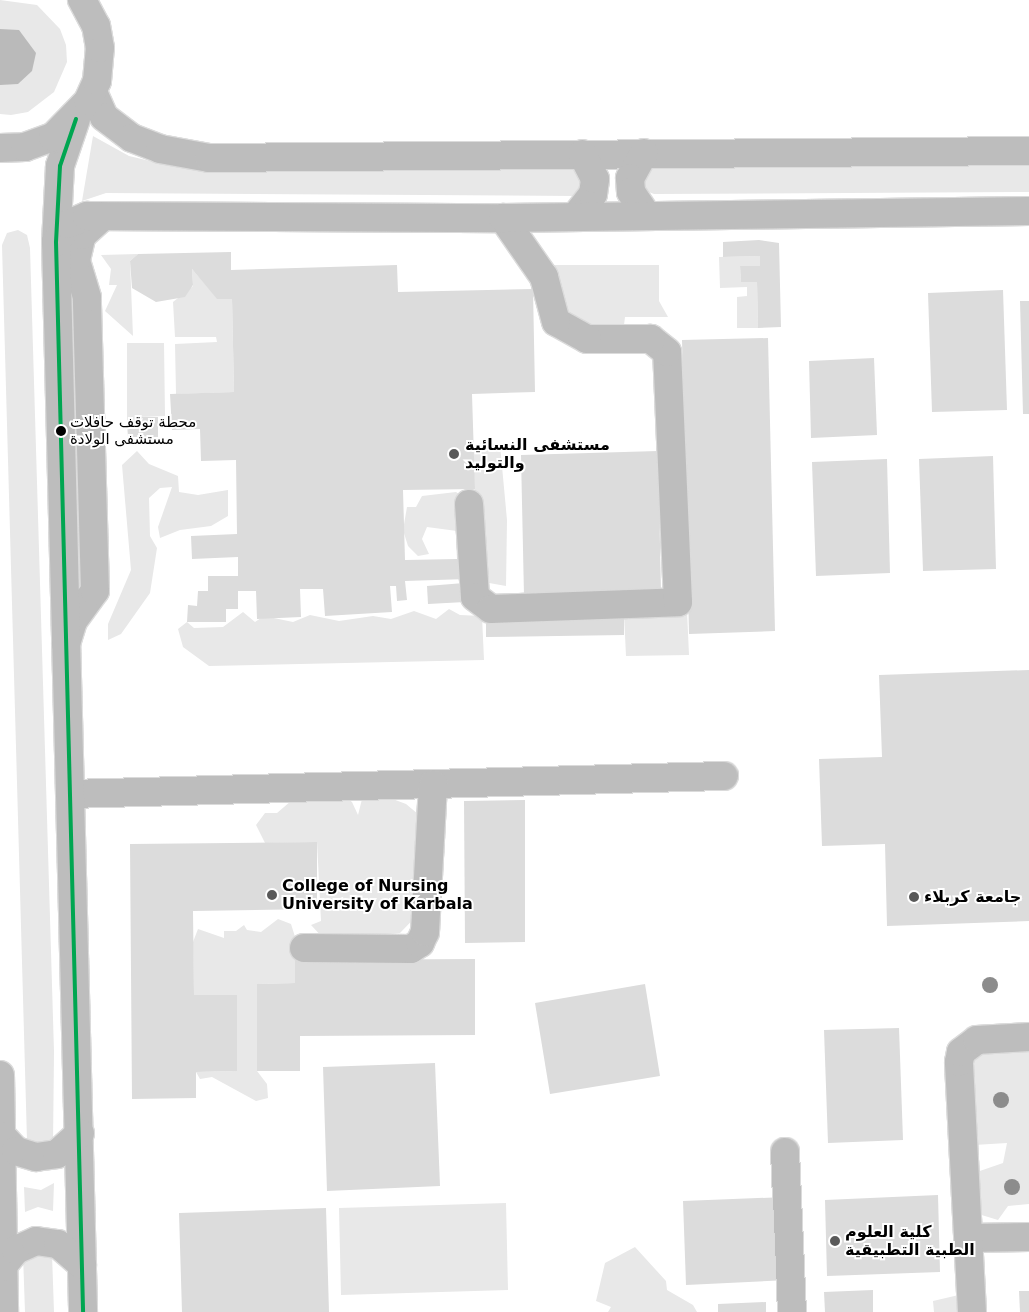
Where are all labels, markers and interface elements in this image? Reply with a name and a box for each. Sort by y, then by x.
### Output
place label: محطة توقف حافلات مستشفى الولادة [70,413,196,448]
marker: محطة توقف حافلات مستشفى الولادة [56,426,66,436]
place label: مستشفى النسائية والتوليد [465,435,610,473]
marker: مستشفى النسائية والتوليد [447,447,461,461]
place label: College of Nursing University of Karbala [282,876,473,914]
place label: جامعة كربلاء [924,887,1021,907]
marker: College of Nursing University of Karbala [266,889,278,901]
marker: جامعة كربلاء [908,891,920,903]
place label: كلية العلوم الطبية التطبيقية [845,1222,975,1260]
marker: كلية العلوم الطبية التطبيقية [829,1235,841,1247]

